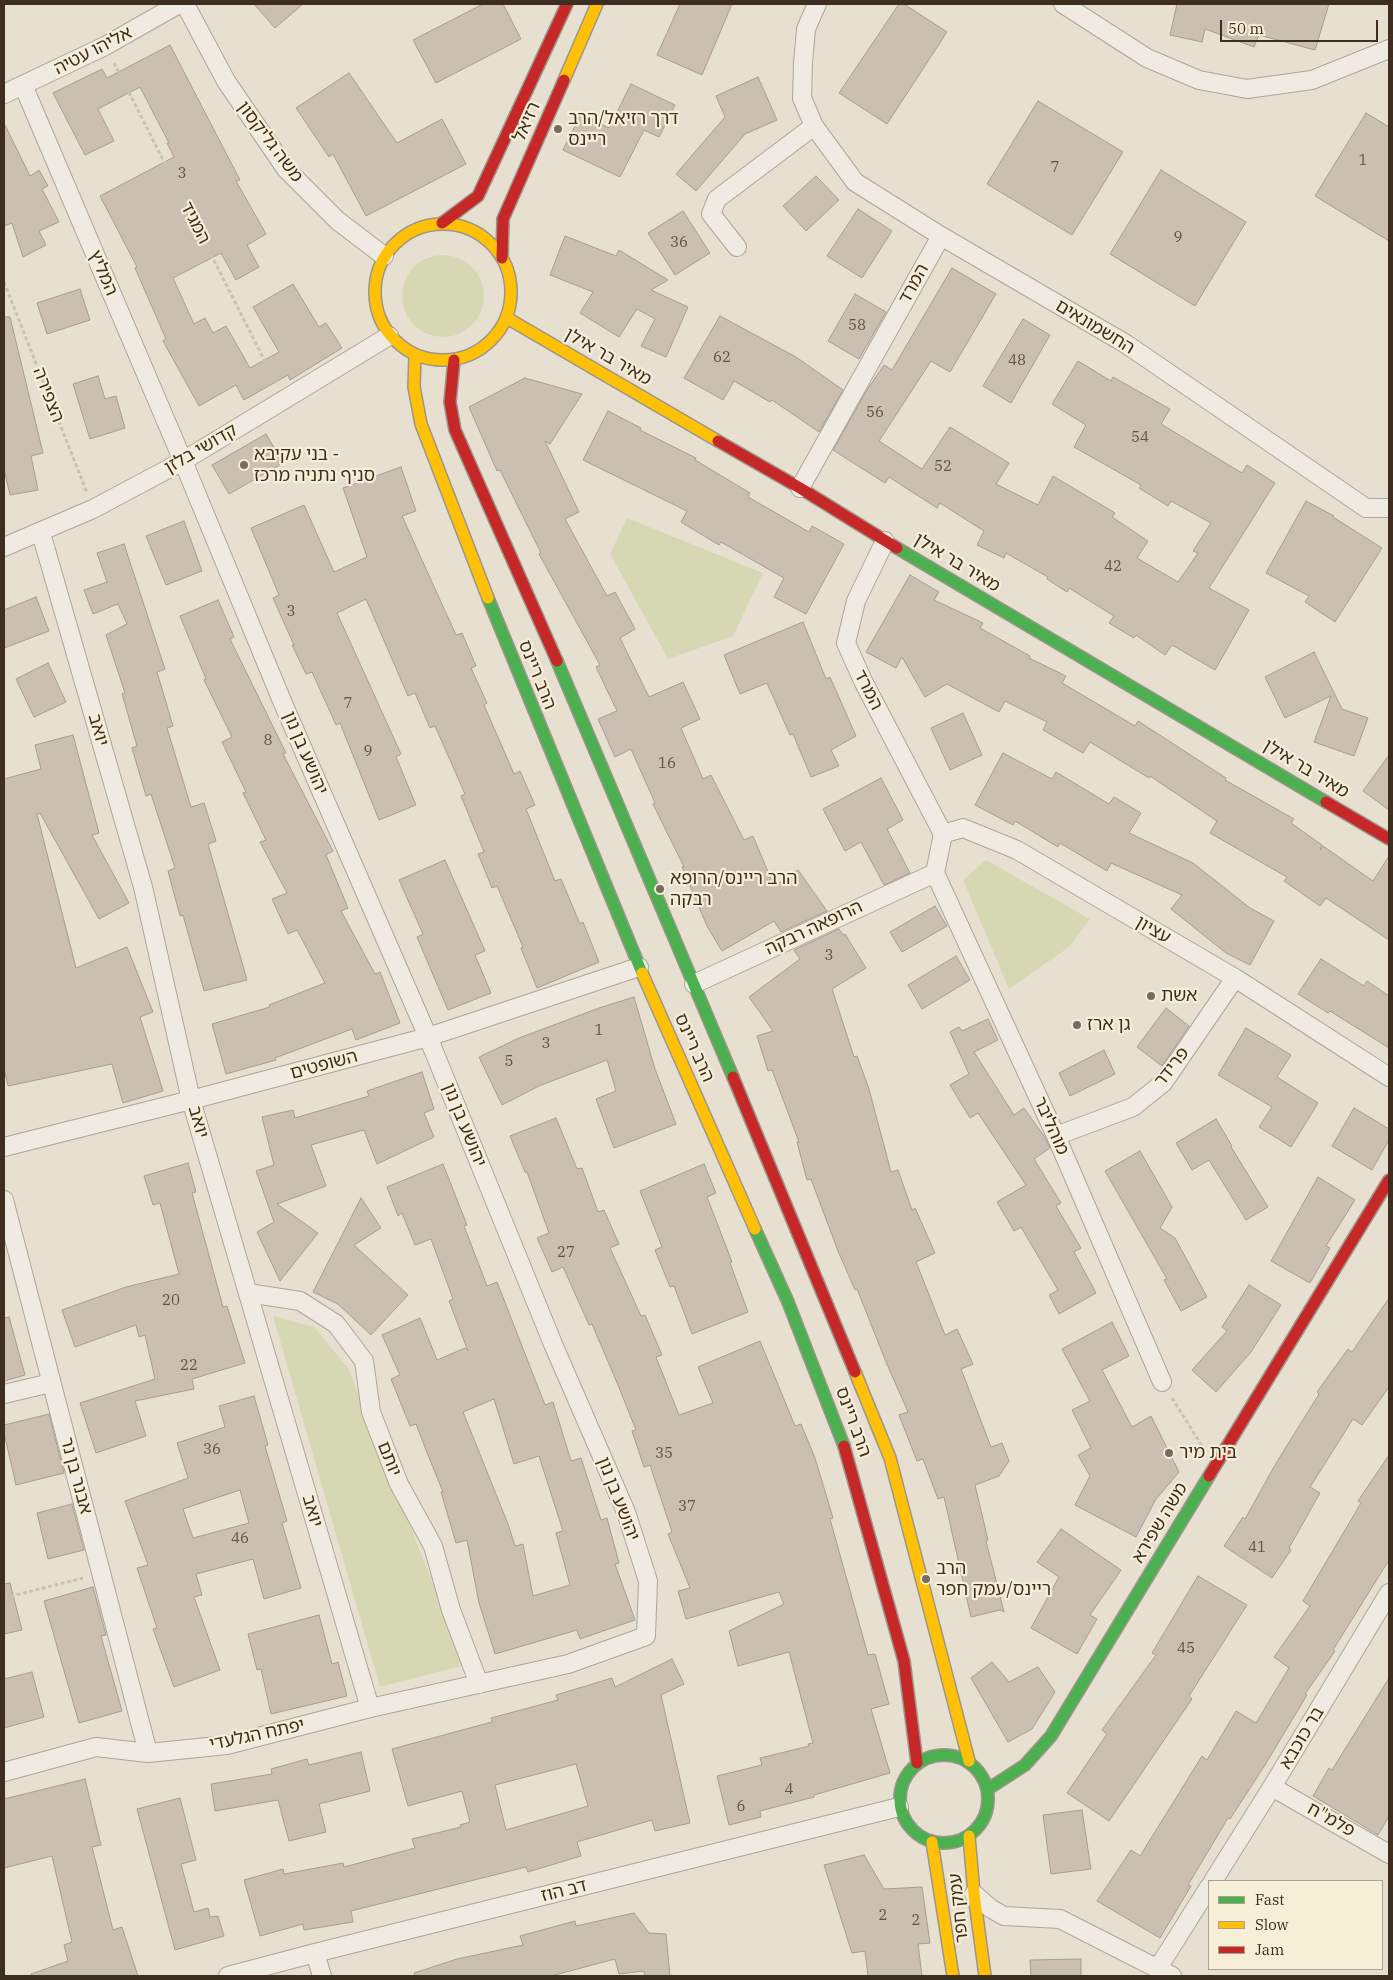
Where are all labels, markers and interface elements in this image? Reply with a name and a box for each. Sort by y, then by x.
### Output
scale bar [1223,10,1380,42]
text: 50 m [1228,19,1264,38]
street label: אליהו עטיה [50,22,136,80]
street label: משה גליקסון [233,97,307,187]
street label: רזיאל [509,99,545,145]
place label: דרך רזיאל/הרב ריינס [568,108,678,150]
marker: דרך רזיאל/הרב ריינס [552,123,564,135]
house number: 1 [1359,152,1367,170]
house number: 7 [1051,159,1059,177]
house number: 3 [178,165,186,183]
street label: המגיד [175,198,215,248]
house number: 9 [1174,229,1182,247]
house number: 36 [670,234,688,252]
street label: המליץ [84,247,122,299]
street label: המרד [894,260,934,308]
street label: החשמונאים [1051,295,1139,359]
house number: 58 [848,317,866,335]
street label: מאיר בר אילן [561,324,655,390]
house number: 62 [713,349,731,367]
house number: 48 [1008,352,1026,370]
street label: הצפירה [28,364,68,426]
house number: 56 [866,404,884,422]
street label: קדושי בלזן [161,419,241,479]
house number: 54 [1131,429,1149,447]
place label: בני עקיבא - סניף נתניה מרכז [254,444,375,486]
house number: 52 [934,458,952,476]
marker: בני עקיבא - סניף נתניה מרכז [238,459,250,471]
street label: מאיר בר אילן [910,529,1004,597]
house number: 42 [1104,558,1122,576]
house number: 3 [287,603,295,621]
street label: הרב ריינס [513,637,561,713]
street label: המרד [849,666,887,714]
house number: 7 [344,695,352,713]
street label: יהושע בן נון [278,708,332,798]
street label: יואב [83,711,113,749]
house number: 8 [264,732,272,750]
street label: מאיר בר אילן [1259,735,1353,803]
house number: 9 [364,743,372,761]
house number: 16 [658,755,676,773]
place label: הרב ריינס/הרופא רבקה [670,868,797,911]
marker: הרב ריינס/הרופא רבקה [654,883,666,895]
street label: הרופאה רבקה [762,896,866,960]
street label: עציון [1132,911,1174,949]
house number: 3 [825,947,833,965]
place label: אשת [1161,985,1197,1007]
marker: אשת [1145,990,1157,1002]
street label: הרב ריינס [669,1010,719,1086]
place label: גן ארז [1087,1014,1131,1036]
marker: גן ארז [1071,1019,1083,1031]
house number: 1 [595,1022,603,1040]
house number: 3 [542,1035,550,1053]
street label: פרידר [1150,1043,1194,1091]
street label: השופטים [288,1046,360,1084]
house number: 5 [505,1053,513,1071]
street label: יהושע בן נון [437,1080,491,1170]
street label: מוהליבר [1029,1094,1073,1158]
street label: יואב [183,1103,213,1141]
house number: 27 [557,1244,575,1262]
house number: 20 [162,1292,180,1310]
house number: 22 [180,1357,198,1375]
street label: הרב ריינס [830,1384,876,1460]
street label: אבנר בן נר [55,1435,97,1517]
street label: יותם [372,1439,406,1479]
house number: 36 [203,1441,221,1459]
place label: בית מיר [1179,1442,1237,1464]
house number: 35 [655,1445,673,1463]
marker: בית מיר [1163,1447,1175,1459]
street label: יהושע בן נון [592,1454,644,1544]
street label: משה שפירא [1128,1479,1192,1567]
street label: יואב [297,1492,327,1530]
house number: 37 [678,1498,696,1516]
house number: 46 [231,1530,249,1548]
house number: 41 [1248,1539,1266,1557]
place label: הרב ריינס/עמק חפר [936,1558,1051,1600]
marker: הרב ריינס/עמק חפר [920,1573,932,1585]
house number: 45 [1177,1640,1195,1658]
street label: בר כוכבא [1275,1703,1329,1773]
street label: יפתח הגלעדי [207,1714,307,1756]
house number: 4 [785,1781,793,1799]
house number: 6 [737,1798,745,1816]
street label: פלמ"ח [1303,1798,1359,1842]
street label: עמק חפר [945,1872,973,1944]
street label: דב הוז [539,1875,589,1907]
legend [1208,1880,1383,1970]
text: Fast [1255,1890,1285,1909]
house number: 2 [879,1907,887,1925]
house number: 2 [912,1912,920,1930]
text: Slow [1255,1915,1288,1934]
text: Jam [1255,1940,1284,1959]

